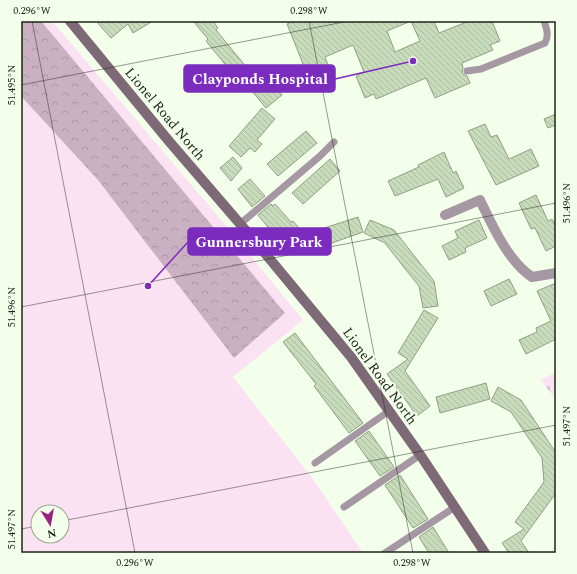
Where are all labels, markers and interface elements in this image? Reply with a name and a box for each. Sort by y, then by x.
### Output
text: 0.296°W [13,3,51,19]
text: 0.298°W [290,3,328,19]
street label: Lionel Road North [120,63,210,165]
text: 51.495°N [4,65,20,105]
callout: Clayponds Hospital [184,65,335,92]
text: Clayponds Hospital [192,68,328,91]
text: 51.496°N [559,183,575,223]
callout: Gunnersbury Park [188,228,331,255]
text: Gunnersbury Park [195,231,323,254]
text: 51.496°N [4,287,20,327]
street label: Lionel Road North [337,323,423,429]
text: 51.497°N [559,406,575,446]
north arrow [30,504,70,544]
text: 51.497°N [4,509,20,549]
text: N [46,524,58,543]
text: 0.296°W [116,555,154,571]
text: 0.298°W [393,555,431,571]

